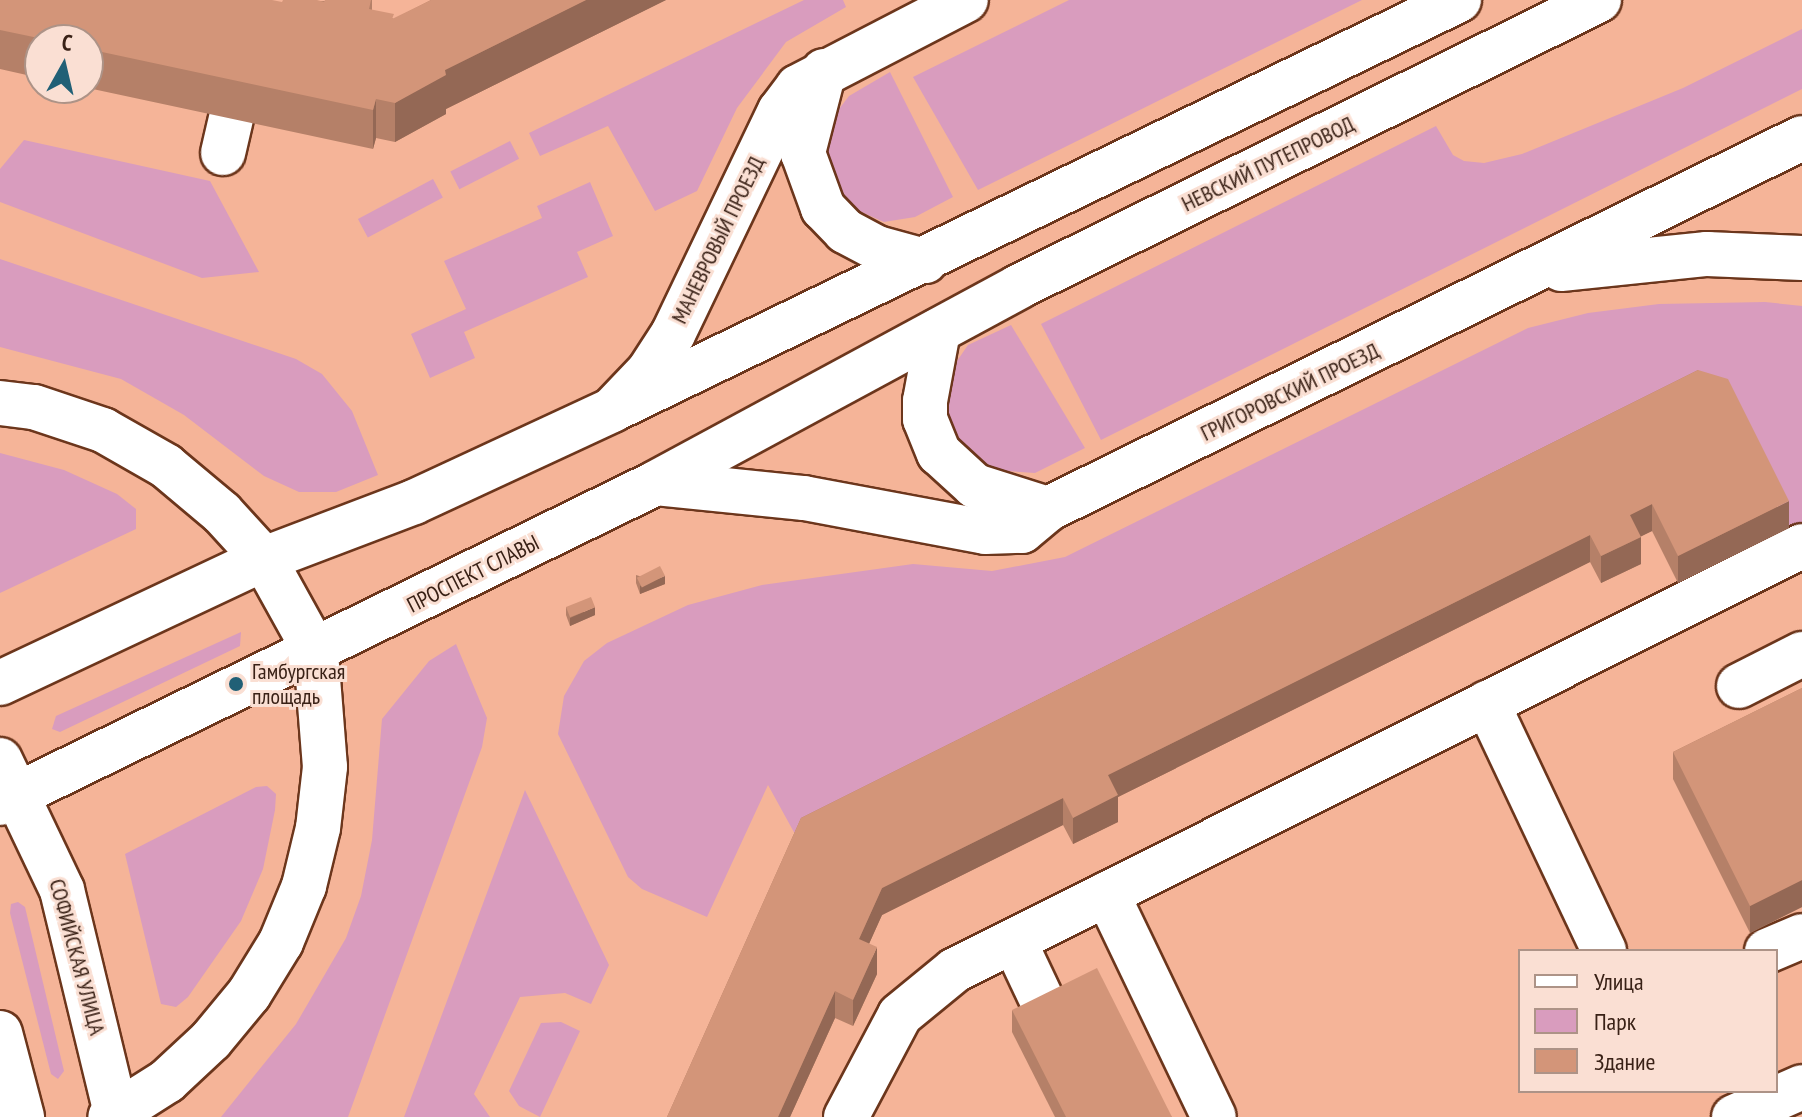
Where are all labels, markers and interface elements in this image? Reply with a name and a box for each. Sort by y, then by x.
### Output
north arrow [24,24,104,104]
text: С [60,28,74,57]
street label: НЕВСКИЙ ПУТЕПРОВОД [1177,111,1359,217]
street label: МАНЕВРОВЫЙ ПРОЕЗД [666,152,770,328]
street label: ГРИГОРОВСКИЙ ПРОЕЗД [1197,337,1383,447]
street label: ПРОСПЕКТ СЛАВЫ [402,529,544,619]
place label: Гамбургская площадь [252,658,345,710]
marker: Гамбургская площадь [227,675,245,693]
street label: СОФИЙСКАЯ УЛИЦА [43,876,111,1038]
legend [1518,949,1778,1093]
text: Улица [1594,966,1644,997]
text: Парк [1594,1006,1636,1037]
text: Здание [1594,1046,1655,1077]

